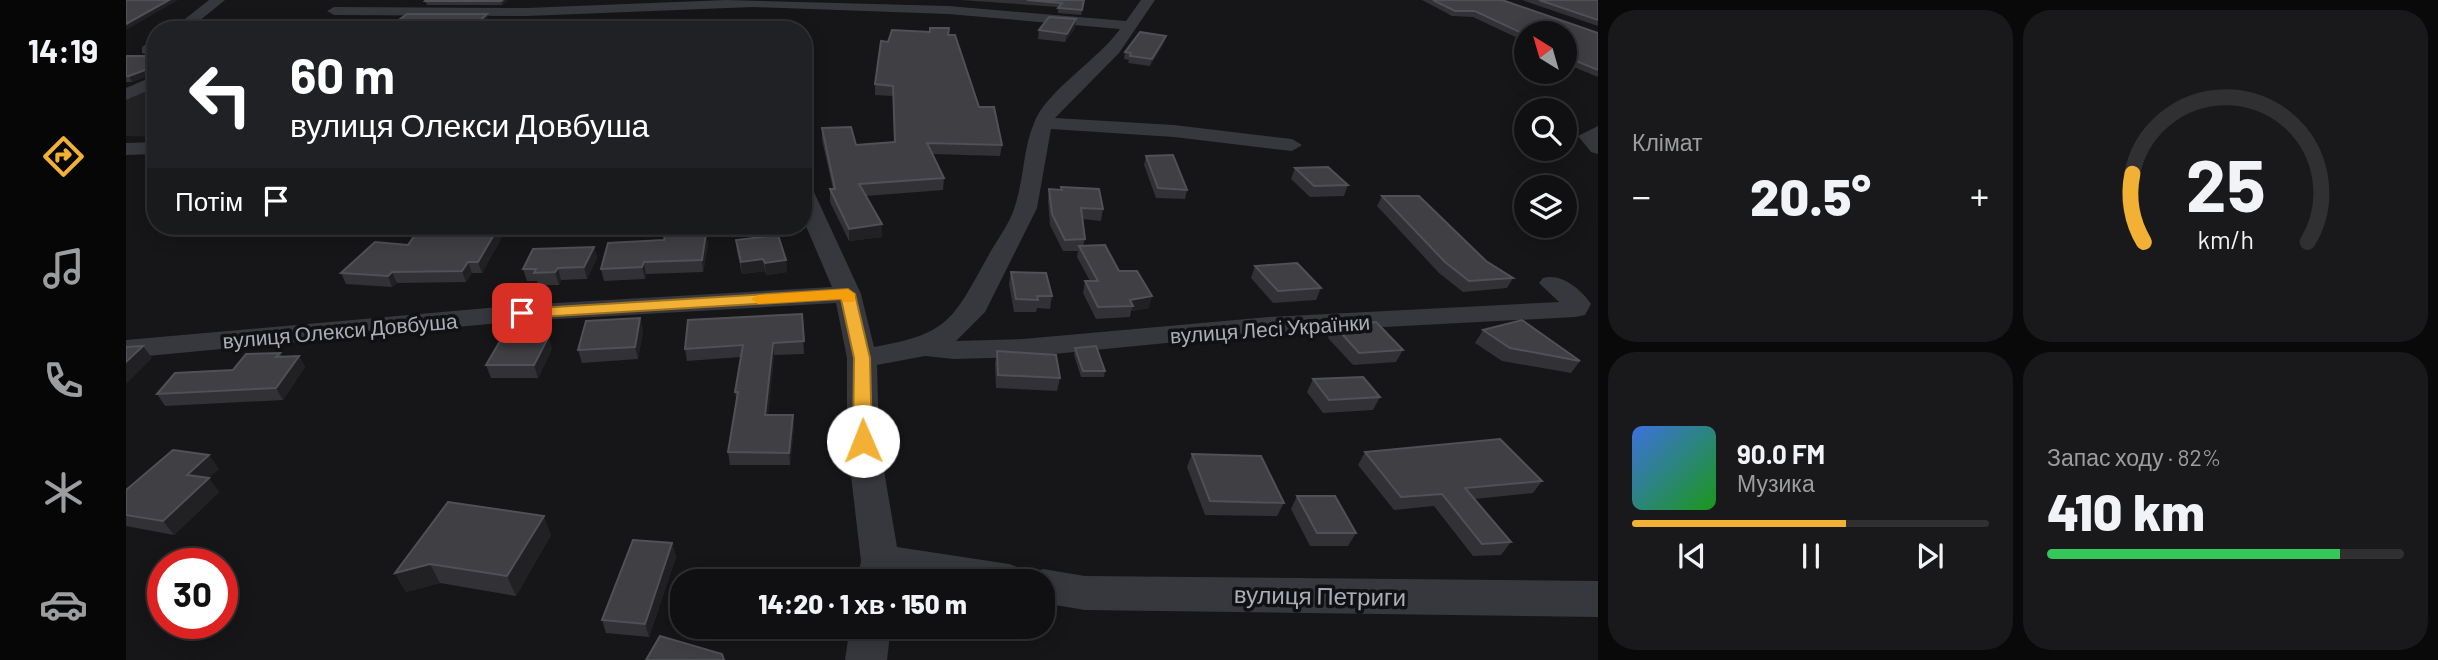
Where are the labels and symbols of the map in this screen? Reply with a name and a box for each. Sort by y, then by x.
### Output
north arrow [1514,21,1577,84]
pin [492,283,552,343]
street label: вулиця Олекси Довбуша [221,307,459,353]
street label: вулиця Лесі Українки [1169,309,1371,347]
position arrow [826,404,900,478]
speed limit sign: 30 [147,548,238,639]
street label: вулиця Петриги [1234,579,1406,611]

